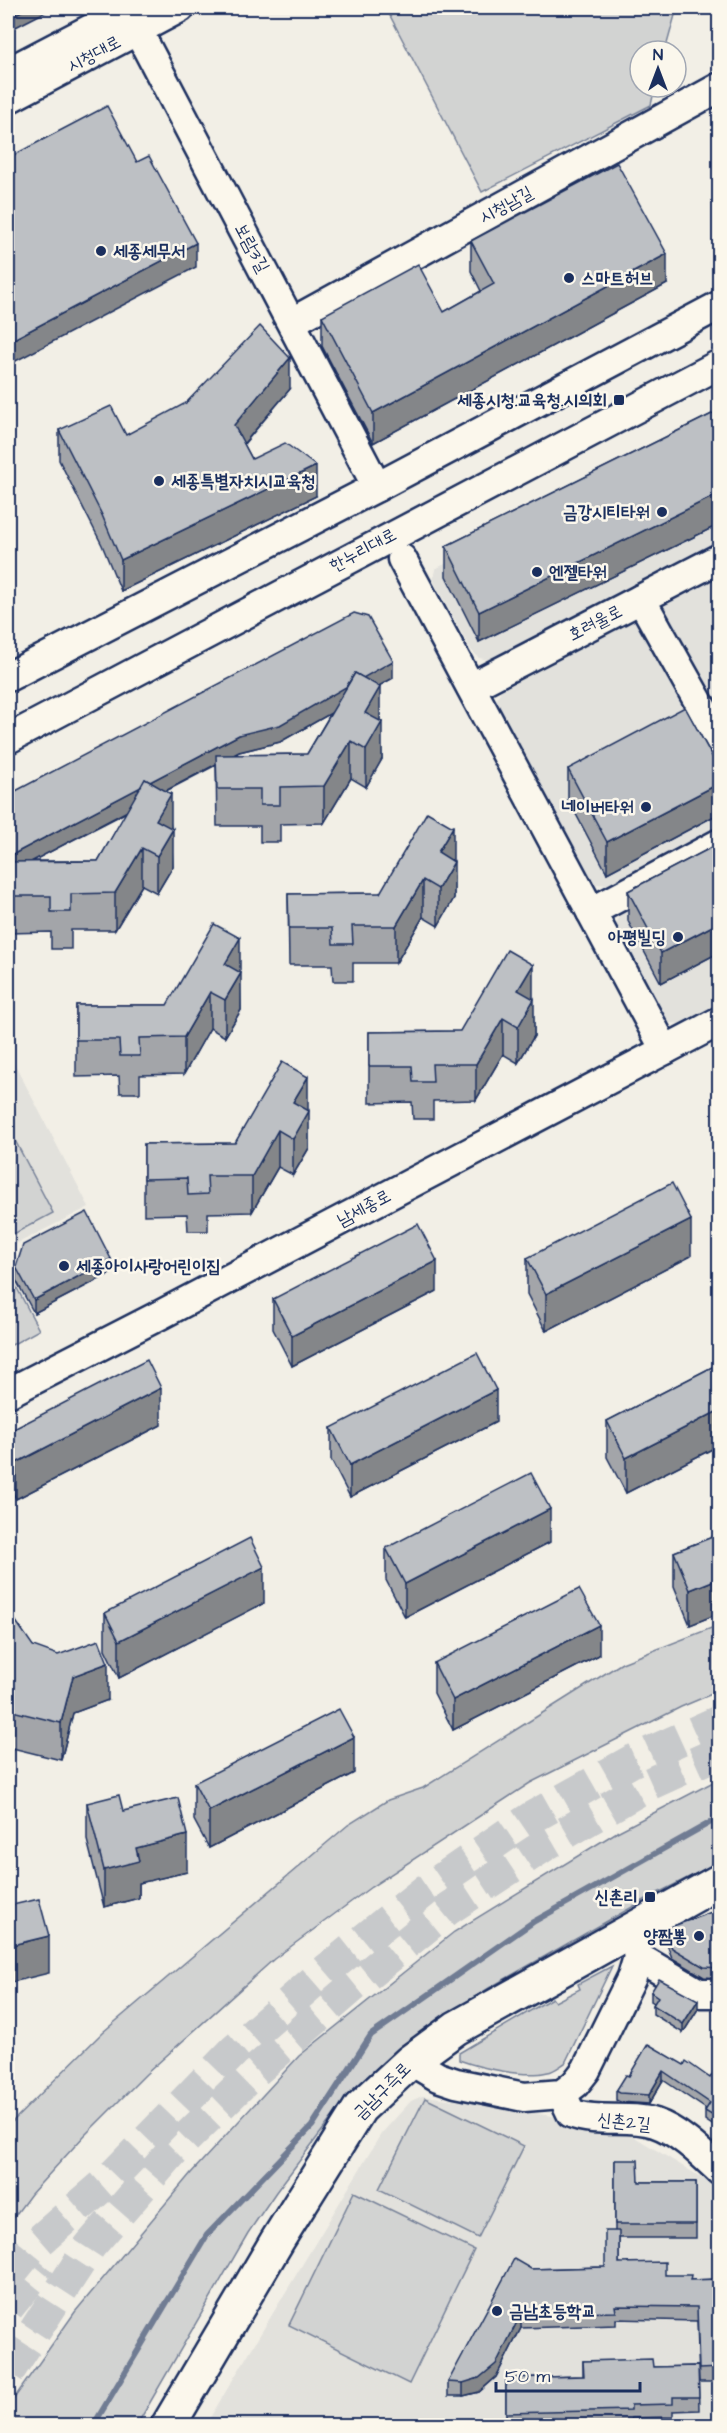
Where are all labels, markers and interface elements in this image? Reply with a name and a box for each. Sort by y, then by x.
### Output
street label: 시청대로 [63,29,125,79]
north arrow [628,39,688,99]
text: N [653,44,663,66]
street label: 시청남길 [475,180,538,230]
street label: 보람3길 [229,219,276,278]
place label: 세종세무서 [113,239,185,264]
marker: 세종세무서 [94,244,108,258]
place label: 스마트허브 [581,266,653,291]
marker: 스마트허브 [562,271,576,285]
place label: 세종시청.교육청.시의회 [457,388,607,413]
marker: 세종시청.교육청.시의회 [612,393,626,407]
place label: 세종특별자치시교육청 [171,469,316,494]
marker: 세종특별자치시교육청 [152,474,166,488]
place label: 금강시티타워 [563,500,650,525]
marker: 금강시티타워 [655,505,669,519]
street label: 한누리대로 [325,522,401,578]
place label: 엔젤타워 [549,560,607,585]
marker: 엔젤타워 [530,565,544,579]
street label: 호려울로 [564,599,626,647]
place label: 네이버타워 [562,795,634,820]
marker: 네이버타워 [639,800,653,814]
place label: 아평빌딩 [608,925,666,950]
marker: 아평빌딩 [671,930,685,944]
street label: 남세종로 [333,1183,395,1233]
place label: 세종아이사랑어린이집 [76,1254,221,1279]
marker: 세종아이사랑어린이집 [57,1259,71,1273]
place label: 신촌리 [595,1885,638,1910]
marker: 신촌리 [643,1890,657,1904]
place label: 양짬뽕 [644,1924,687,1949]
marker: 양짬뽕 [692,1929,706,1943]
street label: 금남구즉로 [348,2057,416,2125]
street label: 신촌2길 [596,2107,653,2137]
place label: 금남초등학교 [509,2299,596,2324]
marker: 금남초등학교 [490,2304,504,2318]
scale bar [496,2355,640,2393]
text: 50 m [505,2364,550,2389]

